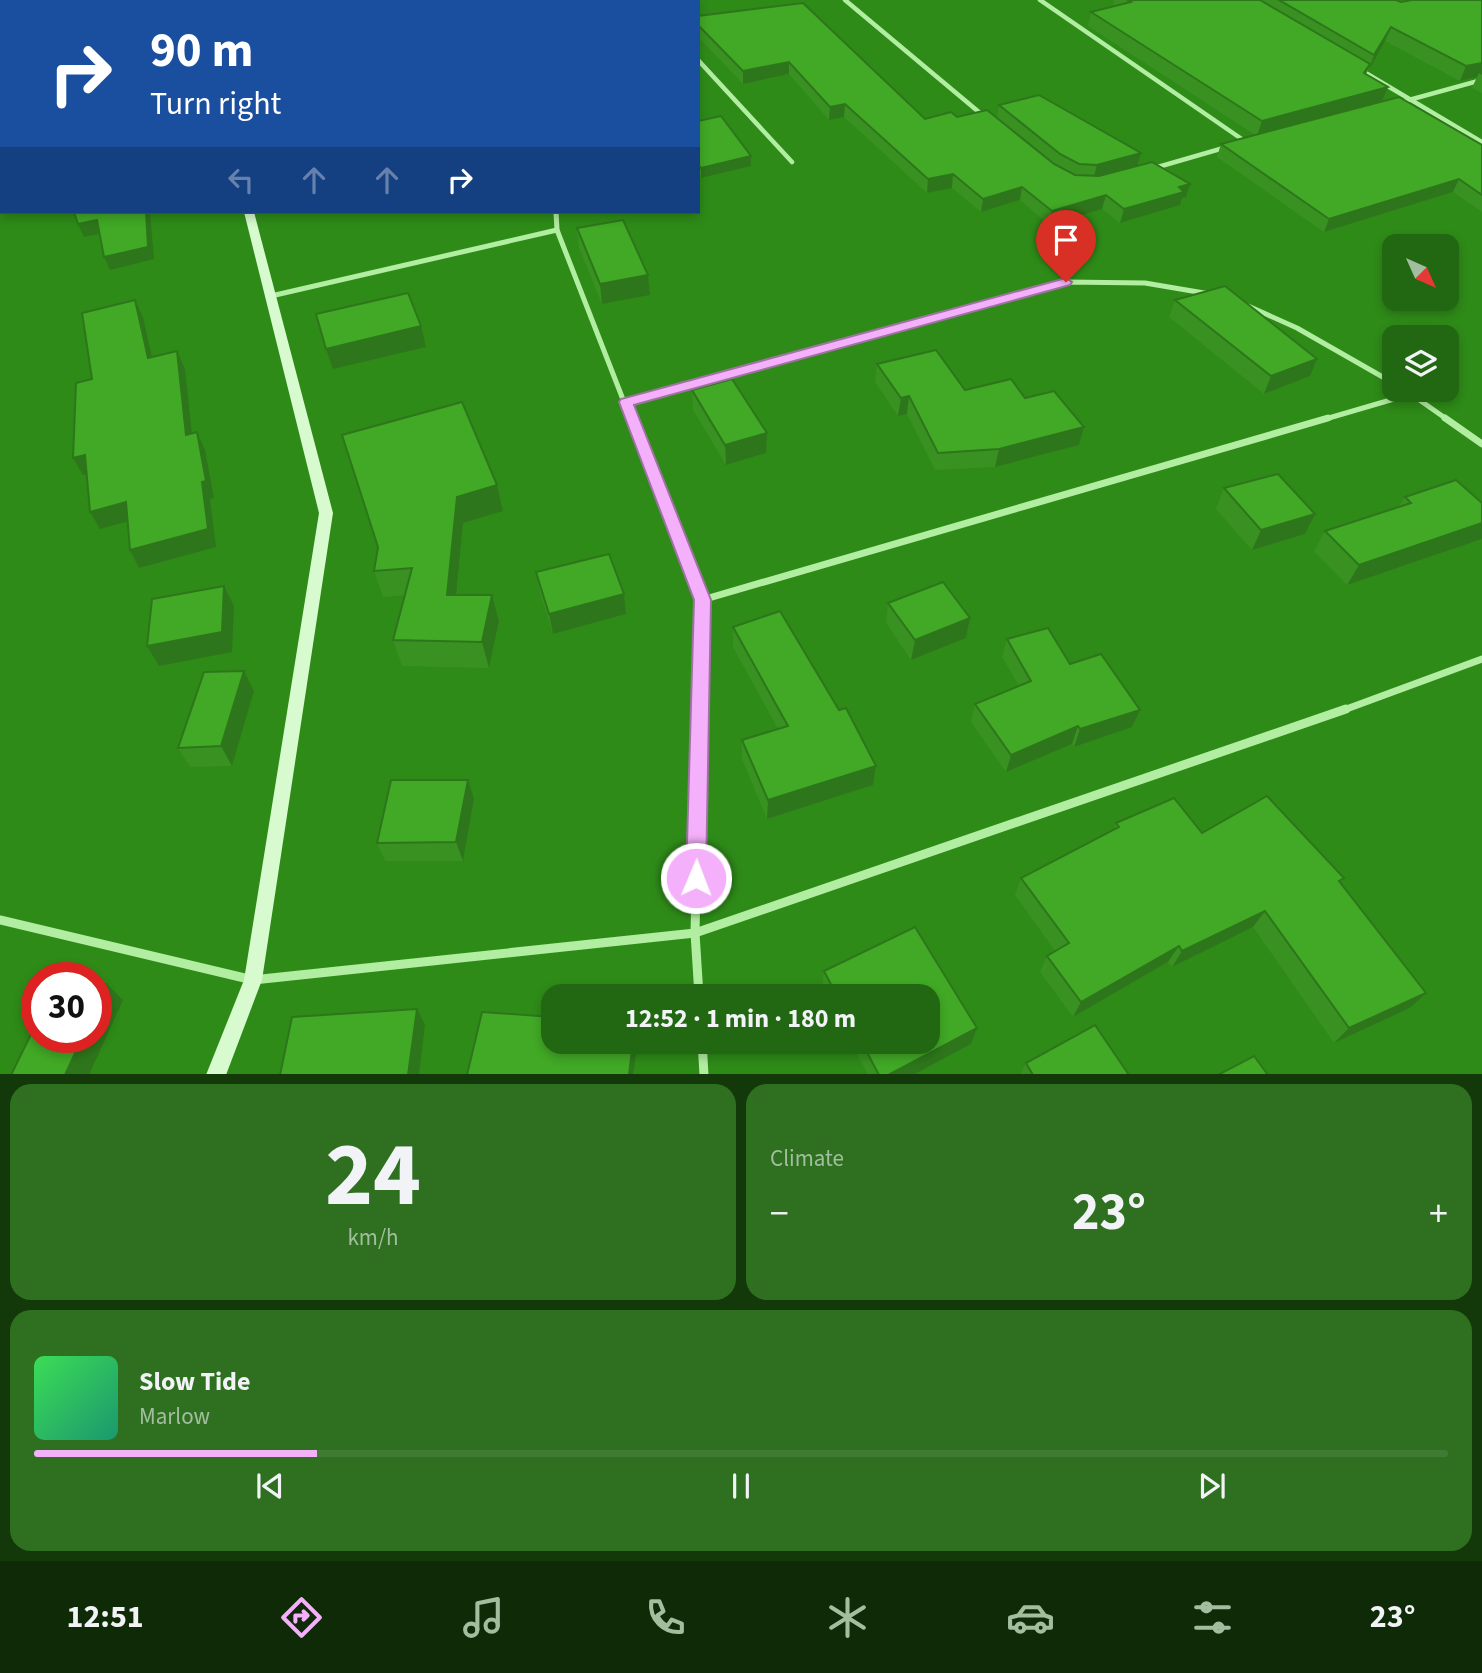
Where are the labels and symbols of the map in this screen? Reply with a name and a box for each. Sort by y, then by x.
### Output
pin [1036,210,1096,282]
north arrow [1382,234,1460,312]
position arrow [659,841,733,915]
speed limit sign: 30 [21,962,112,1053]

